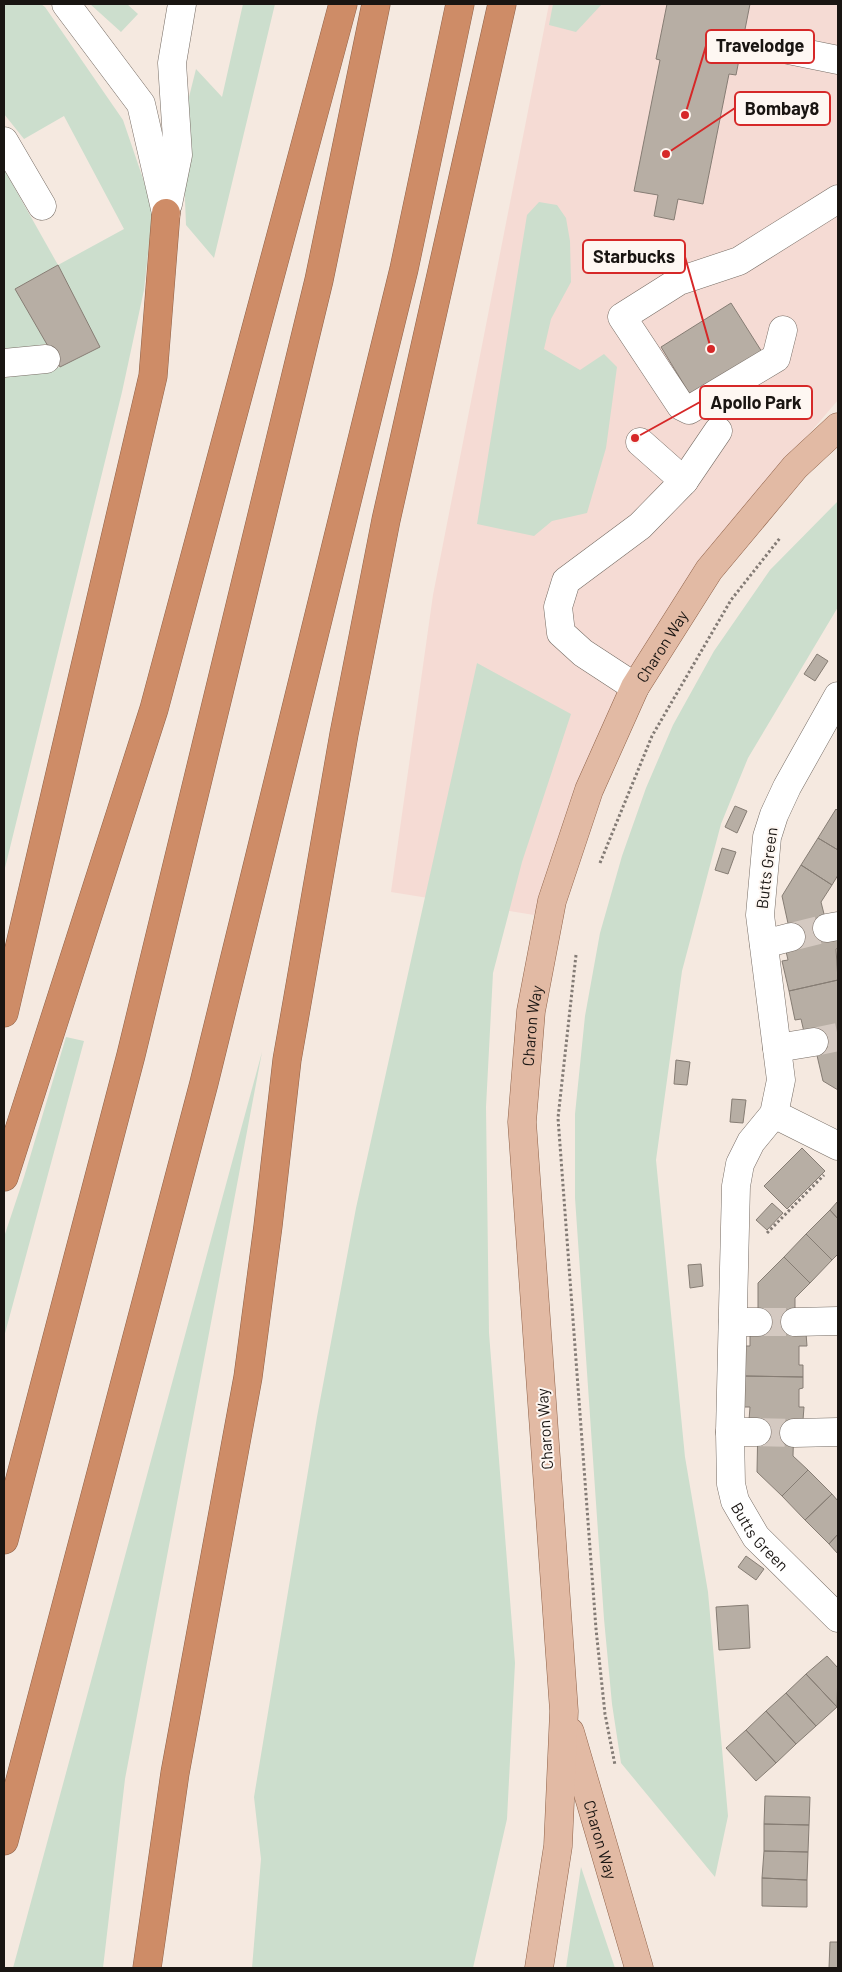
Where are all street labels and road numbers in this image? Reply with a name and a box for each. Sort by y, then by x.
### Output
street label: Charon Way [631,606,691,685]
street label: Butts Green [752,826,780,910]
street label: Charon Way [517,983,545,1067]
street label: Charon Way [532,1387,556,1470]
street label: Butts Green [728,1498,793,1574]
street label: Charon Way [581,1798,622,1882]

